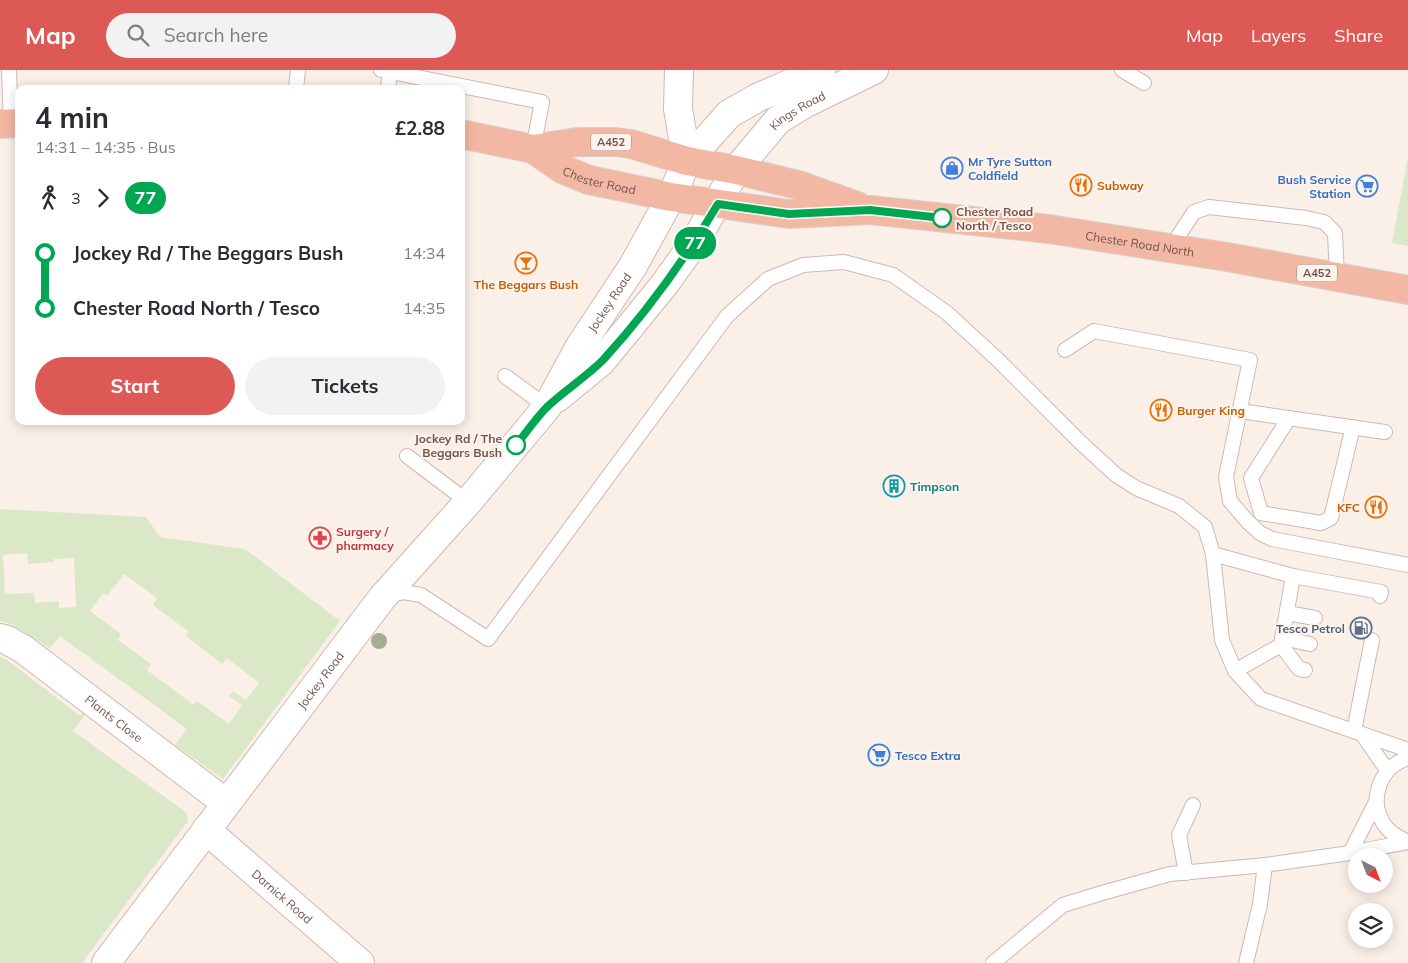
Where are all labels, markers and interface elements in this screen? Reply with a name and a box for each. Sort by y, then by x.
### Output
search box [106,13,456,58]
text: Map [25,20,76,50]
icon: search [124,21,152,49]
text: Search here [164,23,268,47]
text: Map [1186,24,1223,47]
text: Layers [1251,24,1306,47]
text: Share [1334,24,1383,47]
street label: Kings Road [766,87,828,133]
text: 4 min [35,100,109,135]
text: £2.88 [395,116,445,140]
road number: A452 [591,134,631,150]
text: 14:31 – 14:35 · Bus [35,137,176,157]
place label: Mr Tyre Sutton Coldfield [968,154,1052,183]
shop icon: Mr Tyre Sutton Coldfield [940,156,964,180]
street label: Chester Road [561,163,637,197]
place label: Bush Service Station [1277,172,1351,201]
restaurant icon: Subway [1069,173,1093,197]
supermarket icon: Bush Service Station [1355,174,1379,198]
place label: Subway [1097,178,1144,193]
icon: walk [35,184,63,212]
icon: forward [89,184,117,212]
text: 77 [135,186,156,209]
text: 3 [71,188,81,208]
place label: Chester Road North / Tesco [956,204,1033,233]
marker: Chester Road North / Tesco [932,208,952,228]
line badge: 77 [672,227,718,259]
street label: Chester Road North [1084,227,1195,259]
text: 77 [684,231,706,254]
text: Jockey Rd / The Beggars Bush [73,241,343,265]
text: 14:34 [403,243,445,263]
bar icon: The Beggars Bush [514,251,538,275]
road number: A452 [1297,264,1337,282]
street label: Jockey Road [584,270,634,335]
place label: The Beggars Bush [474,277,578,292]
text: Chester Road North / Tesco [73,296,320,320]
text: 14:35 [403,298,445,318]
button: Start [35,357,235,415]
button: Tickets [245,357,445,415]
restaurant icon: Burger King [1149,398,1173,422]
place label: Burger King [1177,403,1245,418]
place label: Jockey Rd / The Beggars Bush [414,431,502,460]
marker: Jockey Rd / The Beggars Bush [506,435,526,455]
building icon: Timpson [882,474,906,498]
place label: Timpson [910,479,959,494]
restaurant icon: KFC [1364,495,1388,519]
place label: KFC [1337,500,1360,515]
place label: Surgery / pharmacy [336,524,394,553]
pharmacy icon: Surgery / pharmacy [308,526,332,550]
fuel station icon: Tesco Petrol [1349,616,1373,640]
place label: Tesco Petrol [1276,621,1345,636]
street label: Jockey Road [294,648,347,712]
street label: Plants Close [82,691,146,745]
supermarket icon: Tesco Extra [867,743,891,767]
place label: Tesco Extra [895,748,961,763]
north arrow [1348,848,1392,892]
map controls [1348,848,1393,948]
street label: Darnick Road [249,866,316,926]
button: layers [1348,903,1393,948]

